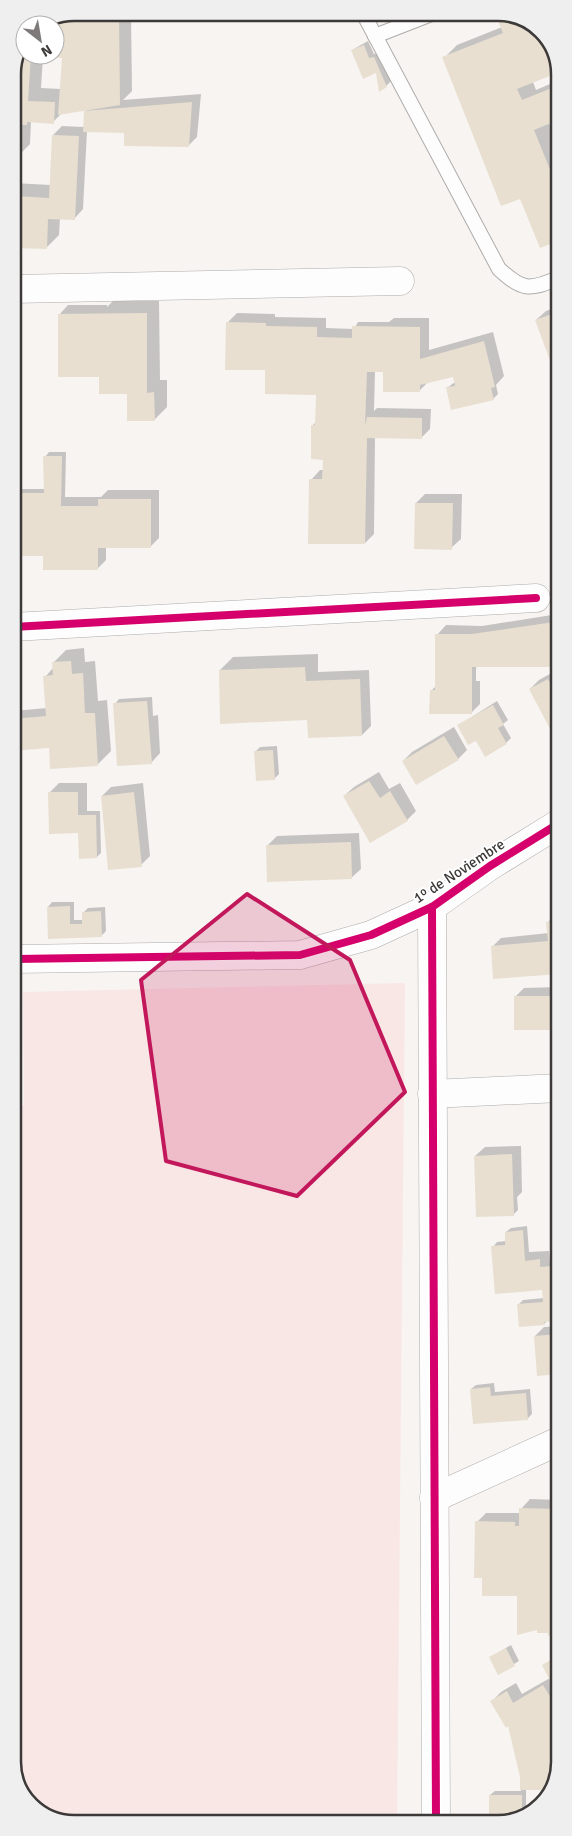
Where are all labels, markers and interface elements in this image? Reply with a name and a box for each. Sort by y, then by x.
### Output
north arrow [15,15,65,65]
text: N [38,41,55,61]
street label: 1º de Noviembre [410,835,508,907]

